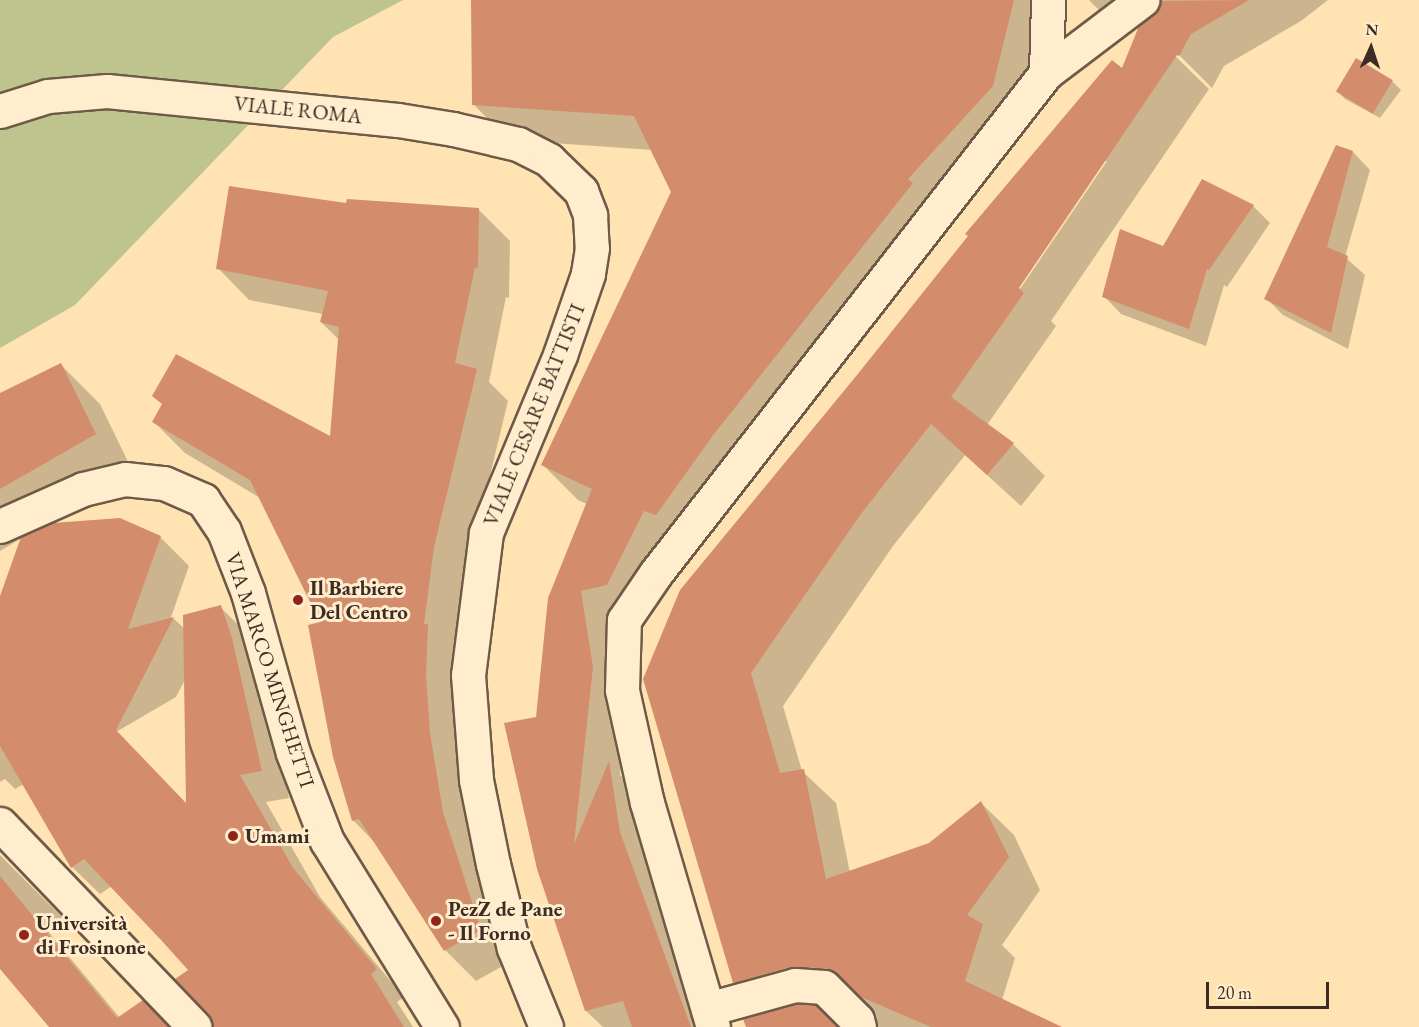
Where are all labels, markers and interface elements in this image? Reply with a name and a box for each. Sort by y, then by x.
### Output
north arrow [1341,18,1401,78]
text: N [1365,19,1379,40]
street label: VIALE ROMA [233,91,363,129]
street label: VIALE CESARE BATTISTI [478,300,590,530]
street label: VIA MARCO MINGHETTI [220,549,320,791]
place label: Il Barbiere Del Centro [310,575,408,625]
marker: Il Barbiere Del Centro [291,593,305,607]
place label: Umami [245,823,310,849]
marker: Umami [226,829,240,843]
place label: PezZ de Pane - Il Forno [448,896,563,946]
place label: Università di Frosinone [36,910,146,960]
marker: PezZ de Pane - Il Forno [429,914,443,928]
marker: Università di Frosinone [17,928,31,942]
scale bar [1209,970,1332,1008]
text: 20 m [1217,981,1252,1004]

